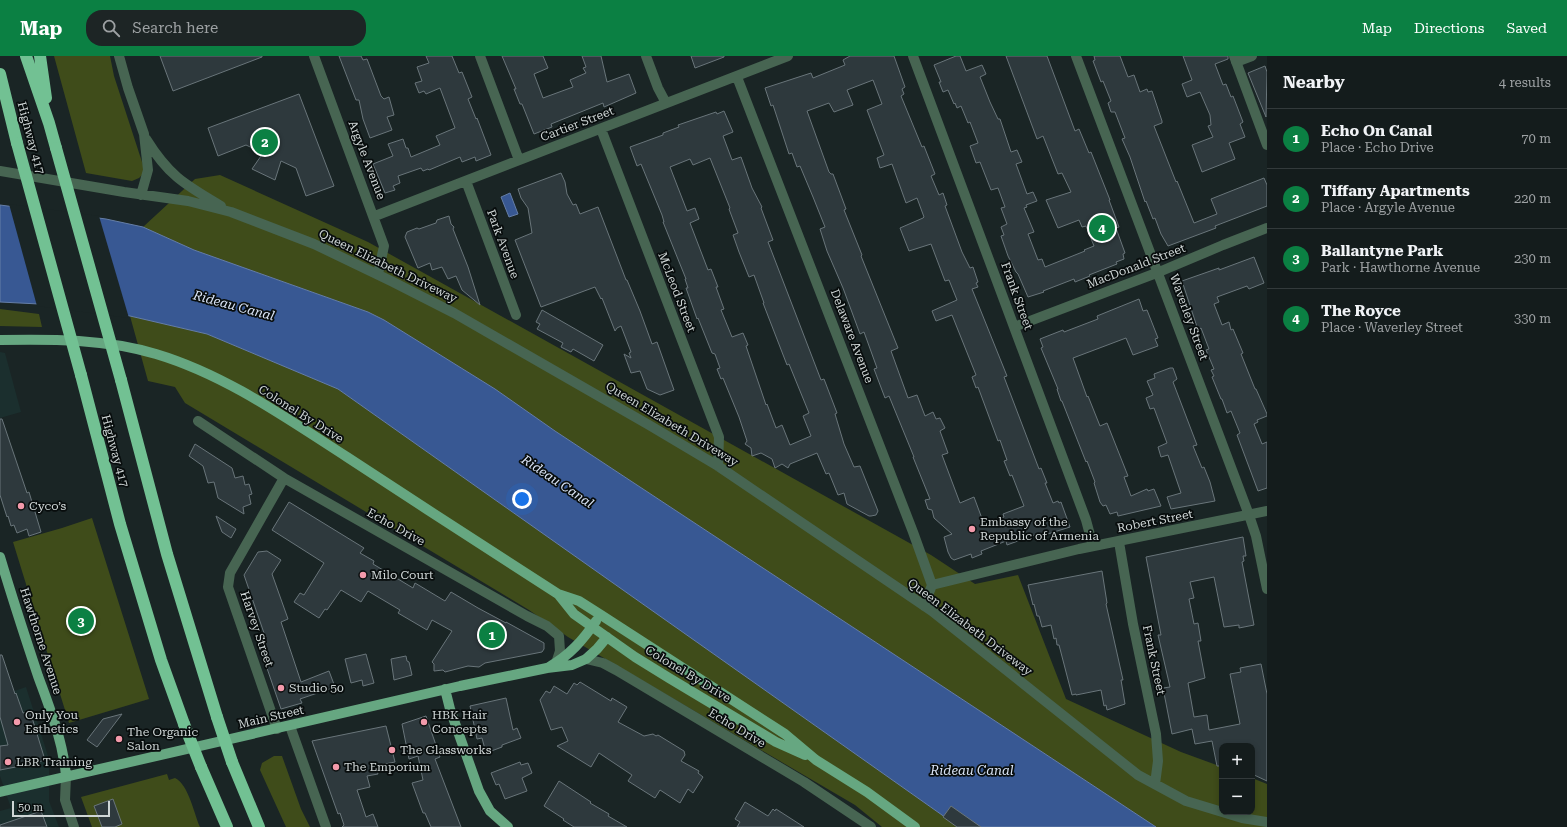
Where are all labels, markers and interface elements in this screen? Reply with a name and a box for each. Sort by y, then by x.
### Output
search box [86,10,366,46]
text: Map [20,17,62,40]
icon: search [100,17,122,39]
text: Search here [132,19,218,37]
text: Map [1362,20,1392,36]
text: Directions [1414,20,1484,36]
text: Saved [1506,20,1547,36]
text: Nearby [1283,72,1345,92]
text: 4 results [1499,75,1551,90]
street label: Highway 417 [15,100,47,176]
street label: Cartier Street [538,103,616,144]
street label: Argyle Avenue [345,118,389,202]
text: Echo On Canal [1321,122,1432,140]
pin: 2 [252,127,278,157]
text: 1 [1292,131,1300,146]
text: 70 m [1521,131,1551,146]
text: Place · Echo Drive [1321,140,1434,155]
text: Tiffany Apartments [1321,182,1470,200]
text: 2 [1292,191,1300,206]
text: 220 m [1514,191,1551,206]
text: Place · Argyle Avenue [1321,200,1455,215]
street label: Park Avenue [484,208,522,281]
pin: 4 [1089,213,1115,243]
street label: Queen Elizabeth Driveway [317,226,460,306]
street label: MacDonald Street [1085,241,1188,291]
text: Ballantyne Park [1321,242,1443,260]
street label: McLeod Street [655,250,699,335]
text: 3 [1292,251,1300,266]
text: 230 m [1514,251,1551,266]
street label: Frank Street [998,260,1036,332]
text: Park · Hawthorne Avenue [1321,260,1480,275]
street label: Waverley Street [1167,272,1211,363]
water label: Rideau Canal [191,287,276,324]
street label: Delaware Avenue [828,287,877,385]
text: The Royce [1321,302,1401,320]
text: 4 [1292,311,1300,326]
text: 330 m [1514,311,1551,326]
text: Place · Waverley Street [1321,320,1463,335]
street label: Queen Elizabeth Driveway [603,379,742,470]
street label: Colonel By Drive [256,382,346,446]
street label: Highway 417 [99,413,131,489]
water label: Rideau Canal [518,451,597,511]
your location [512,489,532,509]
place label: Cyco’s [29,499,67,513]
marker: Cyco’s [16,501,26,511]
street label: Echo Drive [365,505,428,549]
street label: Robert Street [1116,507,1195,535]
place label: Embassy of the Republic of Armenia [980,515,1099,543]
marker: Embassy of the Republic of Armenia [967,524,977,534]
place label: Milo Court [371,568,434,582]
marker: Milo Court [358,570,368,580]
street label: Queen Elizabeth Driveway [905,576,1036,679]
street label: Hawthorne Avenue [17,586,65,696]
street label: Harvey Street [237,589,277,669]
pin: 3 [68,606,94,636]
pin: 1 [479,620,505,650]
street label: Frank Street [1140,624,1168,697]
street label: Colonel By Drive [643,643,734,705]
place label: Studio 50 [289,681,344,695]
marker: Studio 50 [276,683,286,693]
street label: Main Street [237,703,306,731]
street label: Echo Drive [706,706,768,751]
place label: Only You Esthetics [25,708,79,736]
place label: HBK Hair Concepts [432,708,487,736]
marker: Only You Esthetics [12,717,22,727]
marker: HBK Hair Concepts [419,717,429,727]
place label: The Organic Salon [127,725,198,753]
marker: The Organic Salon [114,734,124,744]
place label: The Glassworks [400,743,492,757]
map controls [1219,743,1255,815]
button: + [1219,743,1255,779]
marker: The Glassworks [387,745,397,755]
place label: LBR Training [16,755,92,769]
marker: LBR Training [3,757,13,767]
place label: The Emporium [344,760,431,774]
marker: The Emporium [331,762,341,772]
water label: Rideau Canal [929,763,1014,778]
button: − [1219,779,1255,815]
scale bar [12,799,110,818]
text: 50 m [18,801,43,814]

